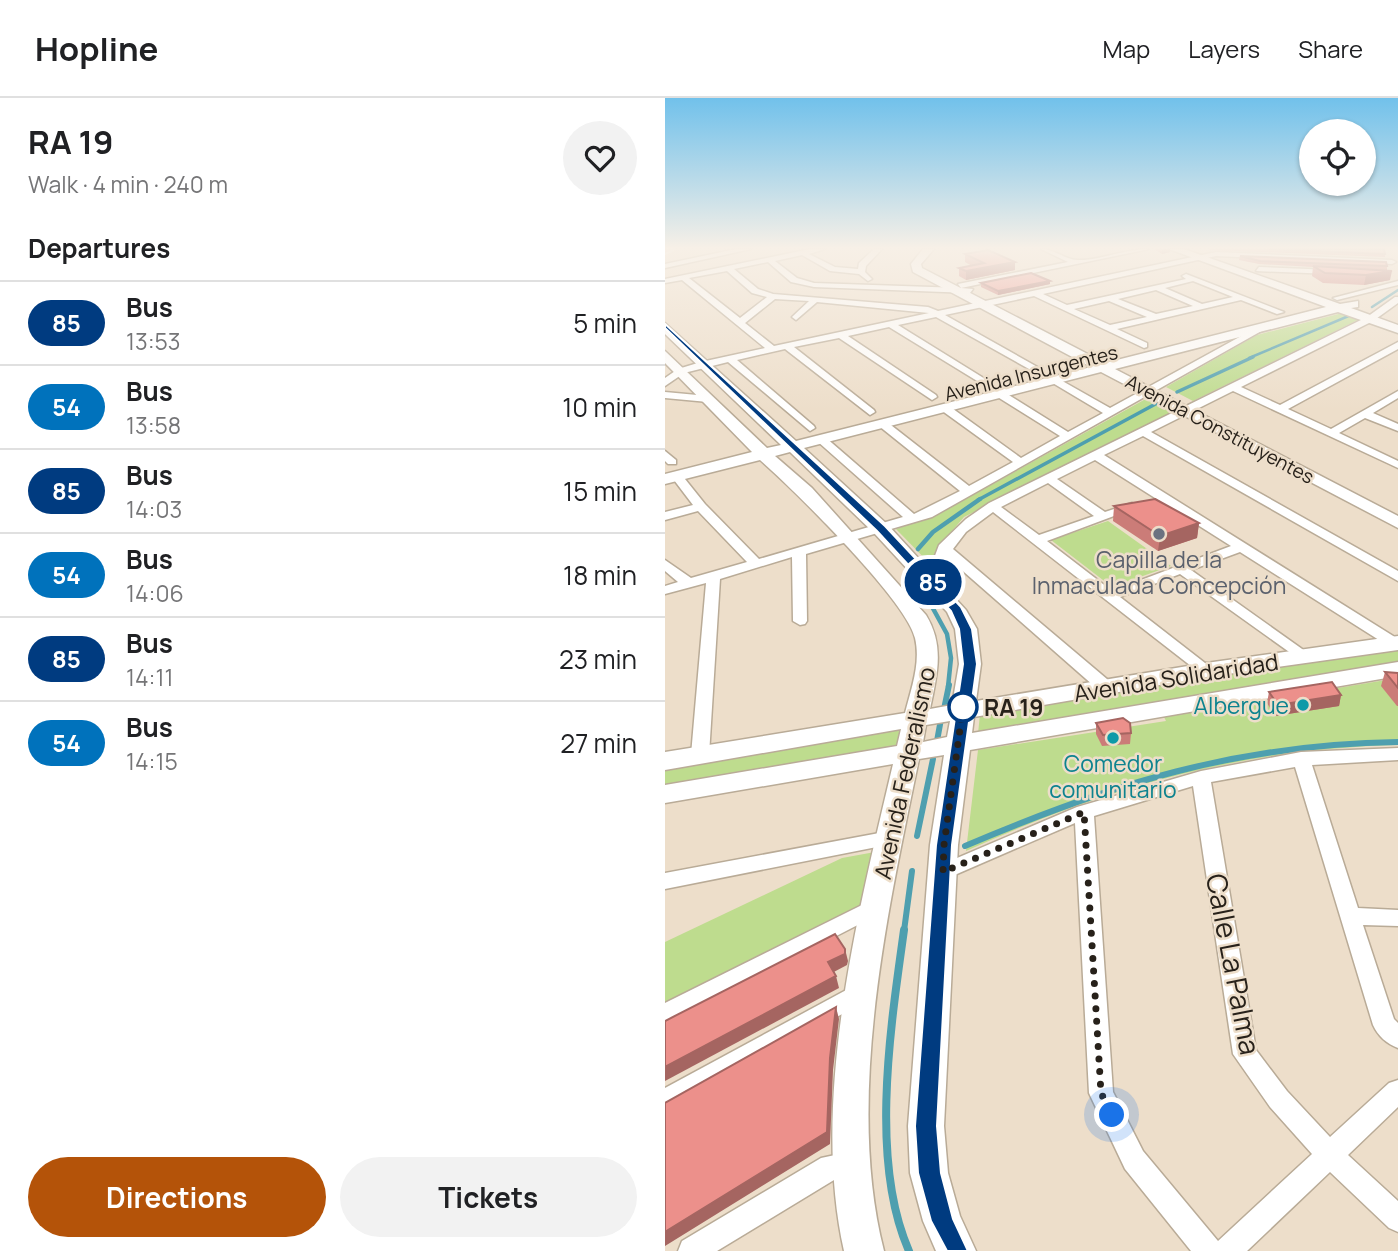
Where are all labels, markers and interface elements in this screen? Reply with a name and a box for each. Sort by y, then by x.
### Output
text: Hopline [35,26,158,71]
text: Map [1103,32,1150,65]
text: Layers [1188,32,1260,65]
text: Share [1298,32,1363,65]
text: RA 19 [28,119,113,164]
map controls [1299,119,1376,196]
button: locate [1299,119,1376,196]
button: heart [563,121,637,195]
text: Walk · 4 min · 240 m [28,168,228,200]
text: Departures [28,230,170,266]
text: Bus [126,289,173,325]
text: 5 min [573,305,637,341]
text: 85 [52,306,81,339]
text: 13:53 [126,325,181,357]
street label: Avenida Insurgentes [942,339,1120,407]
street label: Avenida Constituyentes [1121,368,1319,490]
text: Bus [126,373,173,409]
text: 10 min [562,389,637,425]
text: 54 [52,390,81,423]
text: 13:58 [126,409,181,441]
text: Bus [126,457,173,493]
text: 15 min [563,473,637,509]
text: 85 [52,474,81,507]
text: 14:03 [126,493,182,525]
marker: Capilla de la Inmaculada Concepción [1151,526,1167,542]
text: Bus [126,541,173,577]
place label: Capilla de la Inmaculada Concepción [1032,543,1286,601]
text: 18 min [563,557,637,593]
text: 54 [52,558,81,591]
line badge: 85 [901,559,965,605]
text: 85 [919,565,947,598]
text: 14:06 [126,577,184,609]
text: Bus [126,625,173,661]
text: 23 min [559,641,637,677]
text: 85 [52,642,81,675]
street label: Avenida Solidaridad [1071,645,1281,709]
text: 14:11 [126,661,173,693]
street label: Avenida Federalismo [866,664,942,882]
place label: Albergue [1193,689,1289,721]
place label: RA 19 [984,691,1044,723]
marker: RA 19 [948,692,978,722]
marker: Albergue [1295,697,1311,713]
text: Bus [126,709,173,745]
text: 27 min [560,725,637,761]
text: 54 [52,726,81,759]
marker: Comedor comunitario [1105,730,1121,746]
text: 14:15 [126,745,178,777]
place label: Comedor comunitario [1049,747,1177,805]
street label: Calle La Palma [1198,870,1270,1058]
your location [1094,1097,1129,1132]
button: Directions [28,1157,326,1237]
button: Tickets [340,1157,637,1237]

